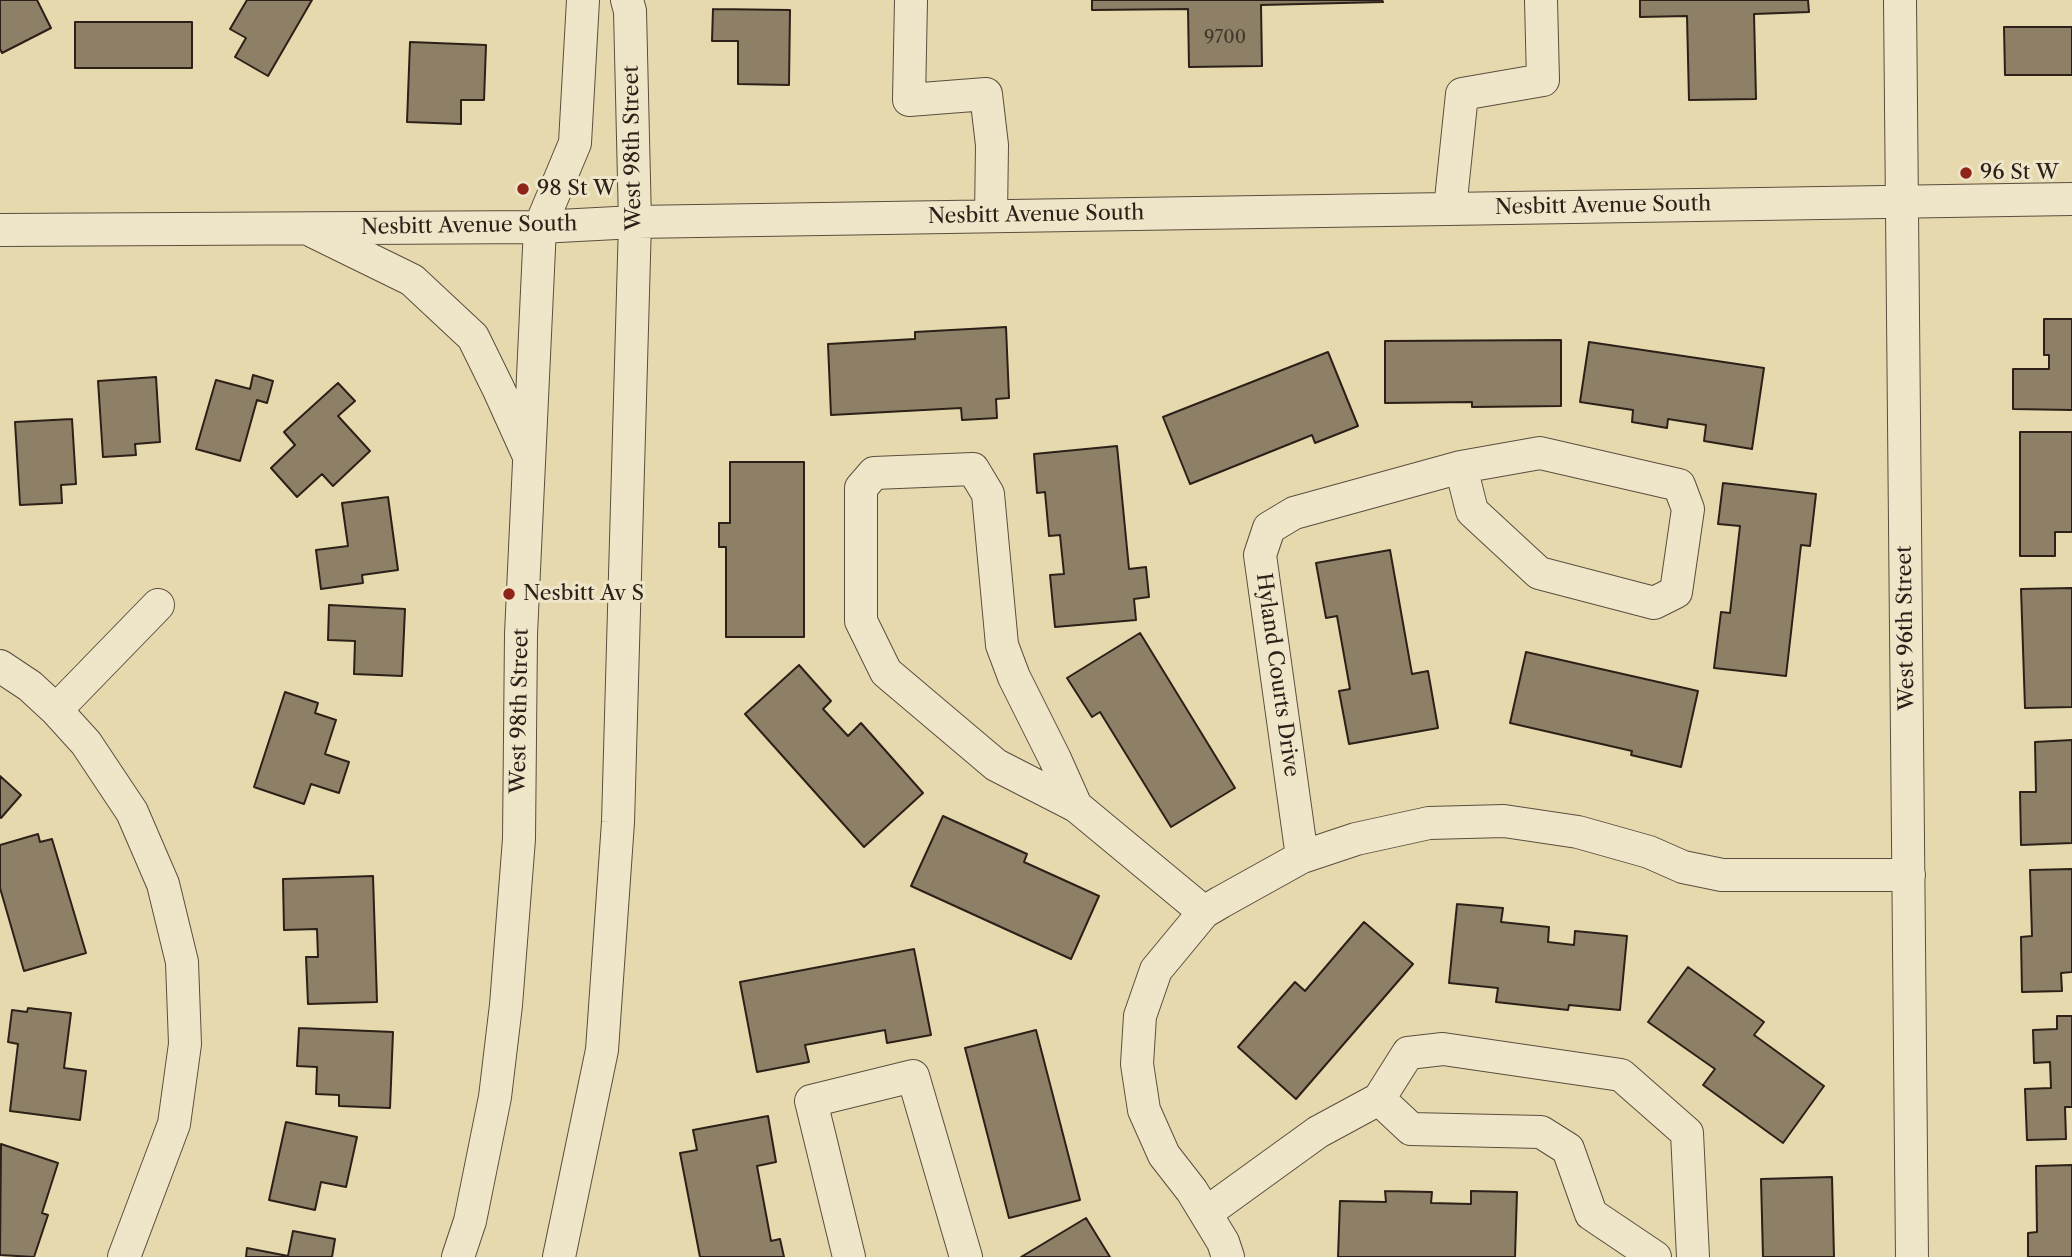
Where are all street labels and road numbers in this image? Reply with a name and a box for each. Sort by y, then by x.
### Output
street label: West 98th Street [619,65,647,231]
street label: Nesbitt Avenue South [1495,192,1711,220]
street label: Nesbitt Avenue South [928,201,1144,229]
street label: Nesbitt Avenue South [361,212,577,240]
street label: West 96th Street [1892,545,1920,711]
street label: Hyland Courts Drive [1250,571,1304,779]
street label: West 98th Street [506,628,534,794]

